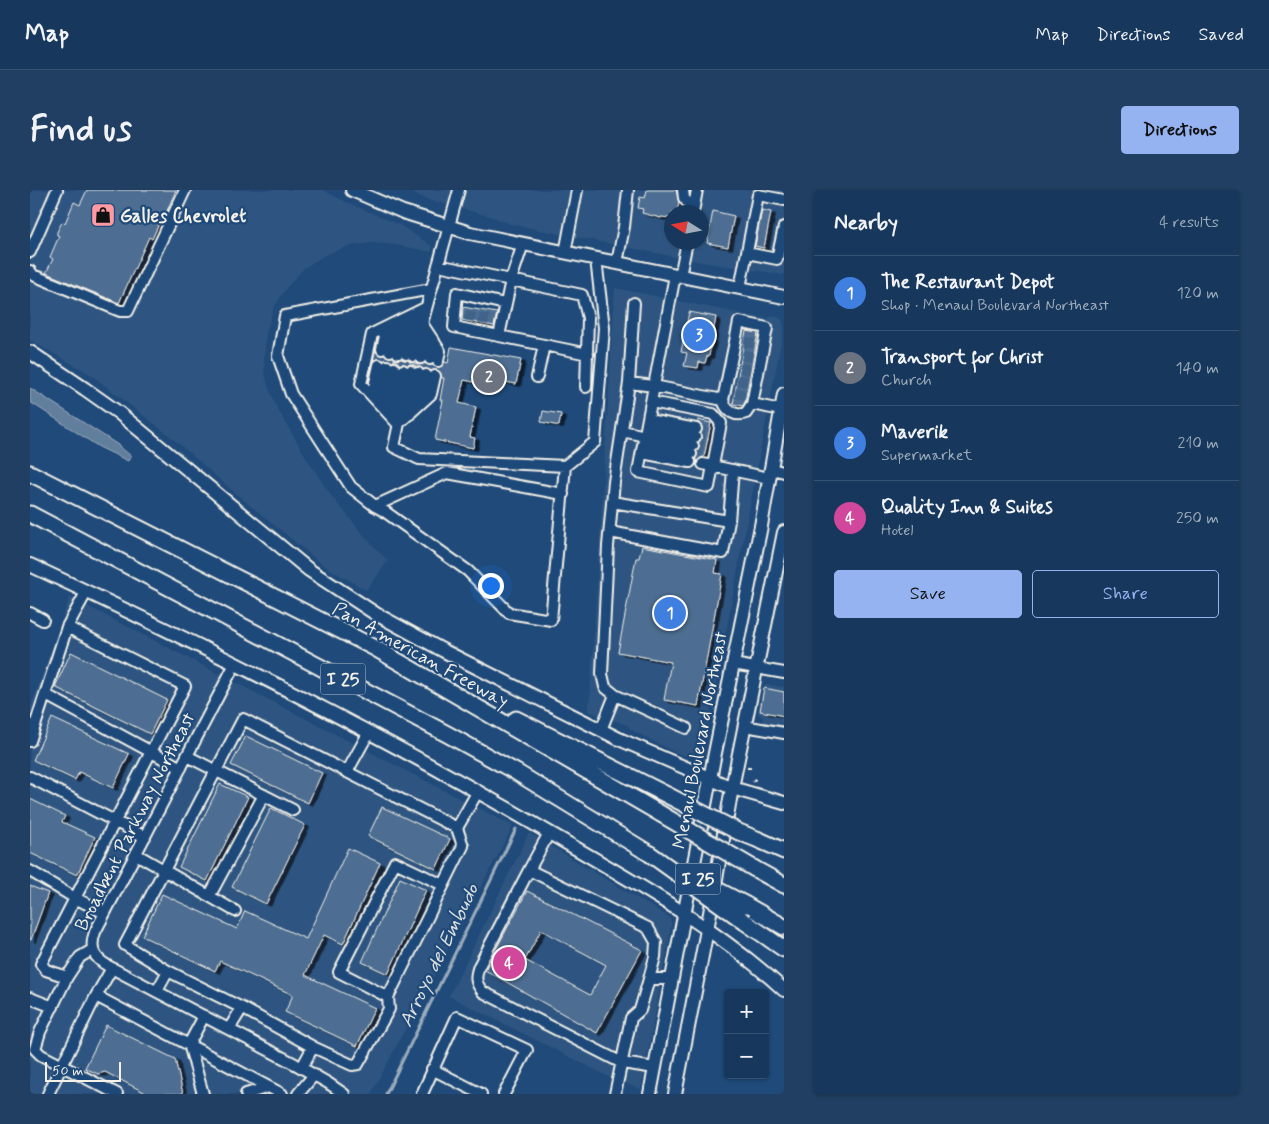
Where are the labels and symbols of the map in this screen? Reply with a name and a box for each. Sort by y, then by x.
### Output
shop icon: Galles Chevrolet [90,202,116,228]
place label: Galles Chevrolet [120,204,246,229]
north arrow [664,205,709,250]
pin: 3 [683,316,715,354]
pin: 2 [473,358,505,396]
your location [478,573,504,599]
pin: 1 [654,594,686,632]
street label: Pan American Freeway [327,596,513,715]
street label: Menaul Boulevard Northeast [667,629,734,851]
road number: I 25 [320,664,366,694]
street label: Broadbent Parkway Northeast [69,708,202,936]
road number: I 25 [676,864,720,894]
water label: Arroyo del Embudo [393,879,486,1032]
pin: 4 [493,944,525,982]
scale bar [45,1059,121,1082]

